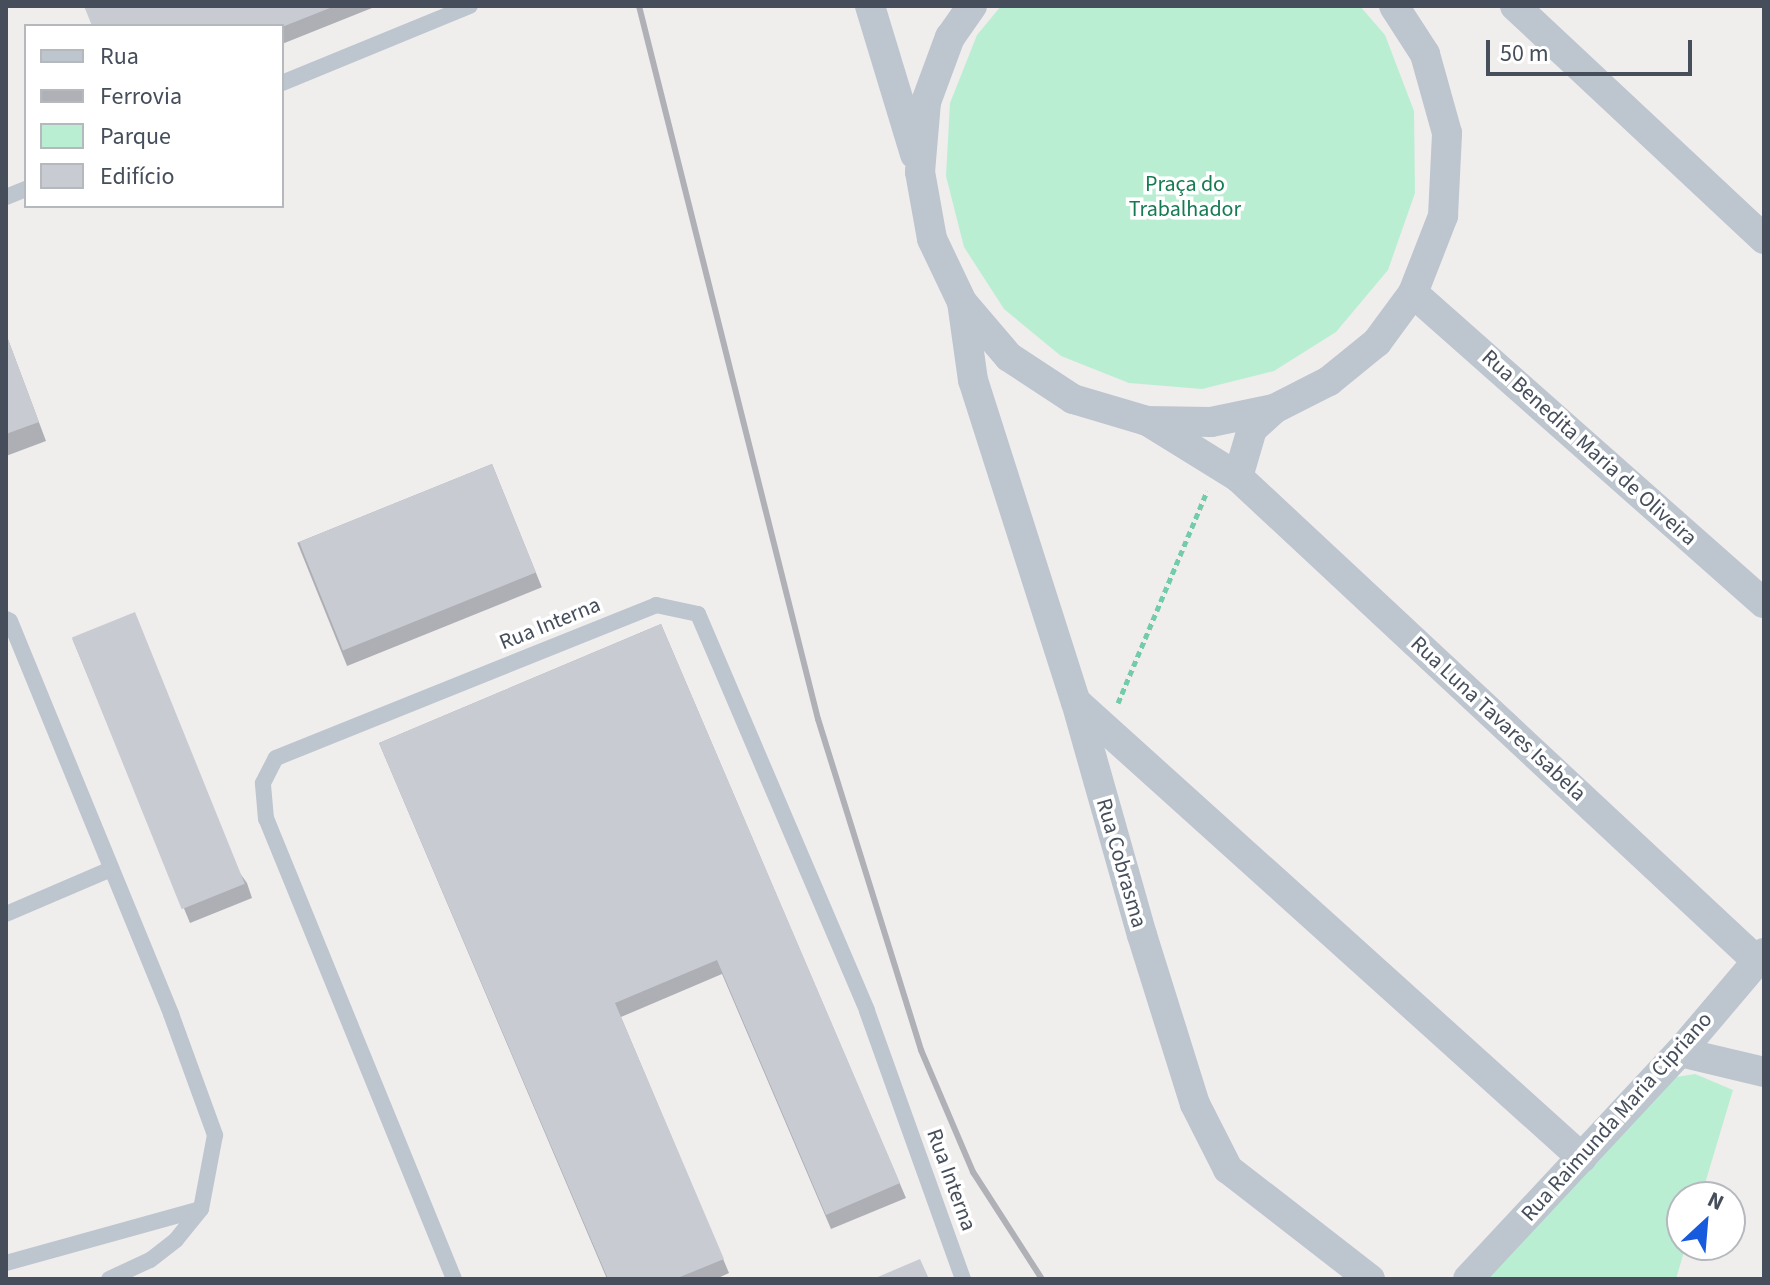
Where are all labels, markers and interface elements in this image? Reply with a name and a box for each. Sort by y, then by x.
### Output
legend [24,24,284,208]
scale bar [1490,24,1696,74]
text: 50 m [1500,36,1549,71]
text: Rua [100,39,139,74]
text: Ferrovia [100,79,182,114]
text: Parque [100,119,171,154]
text: Edifício [100,159,174,194]
park label: Praça do Trabalhador [1129,171,1241,222]
street label: Rua Benedita Maria de Oliveira [1476,344,1702,552]
street label: Rua Interna [496,592,604,656]
street label: Rua Luna Tavares Isabela [1405,631,1591,807]
street label: Rua Cobrasma [1090,795,1152,931]
street label: Rua Raimunda Maria Cipriano [1516,1007,1718,1227]
street label: Rua Interna [920,1125,982,1235]
north arrow [1666,1181,1746,1261]
text: N [1702,1184,1729,1219]

